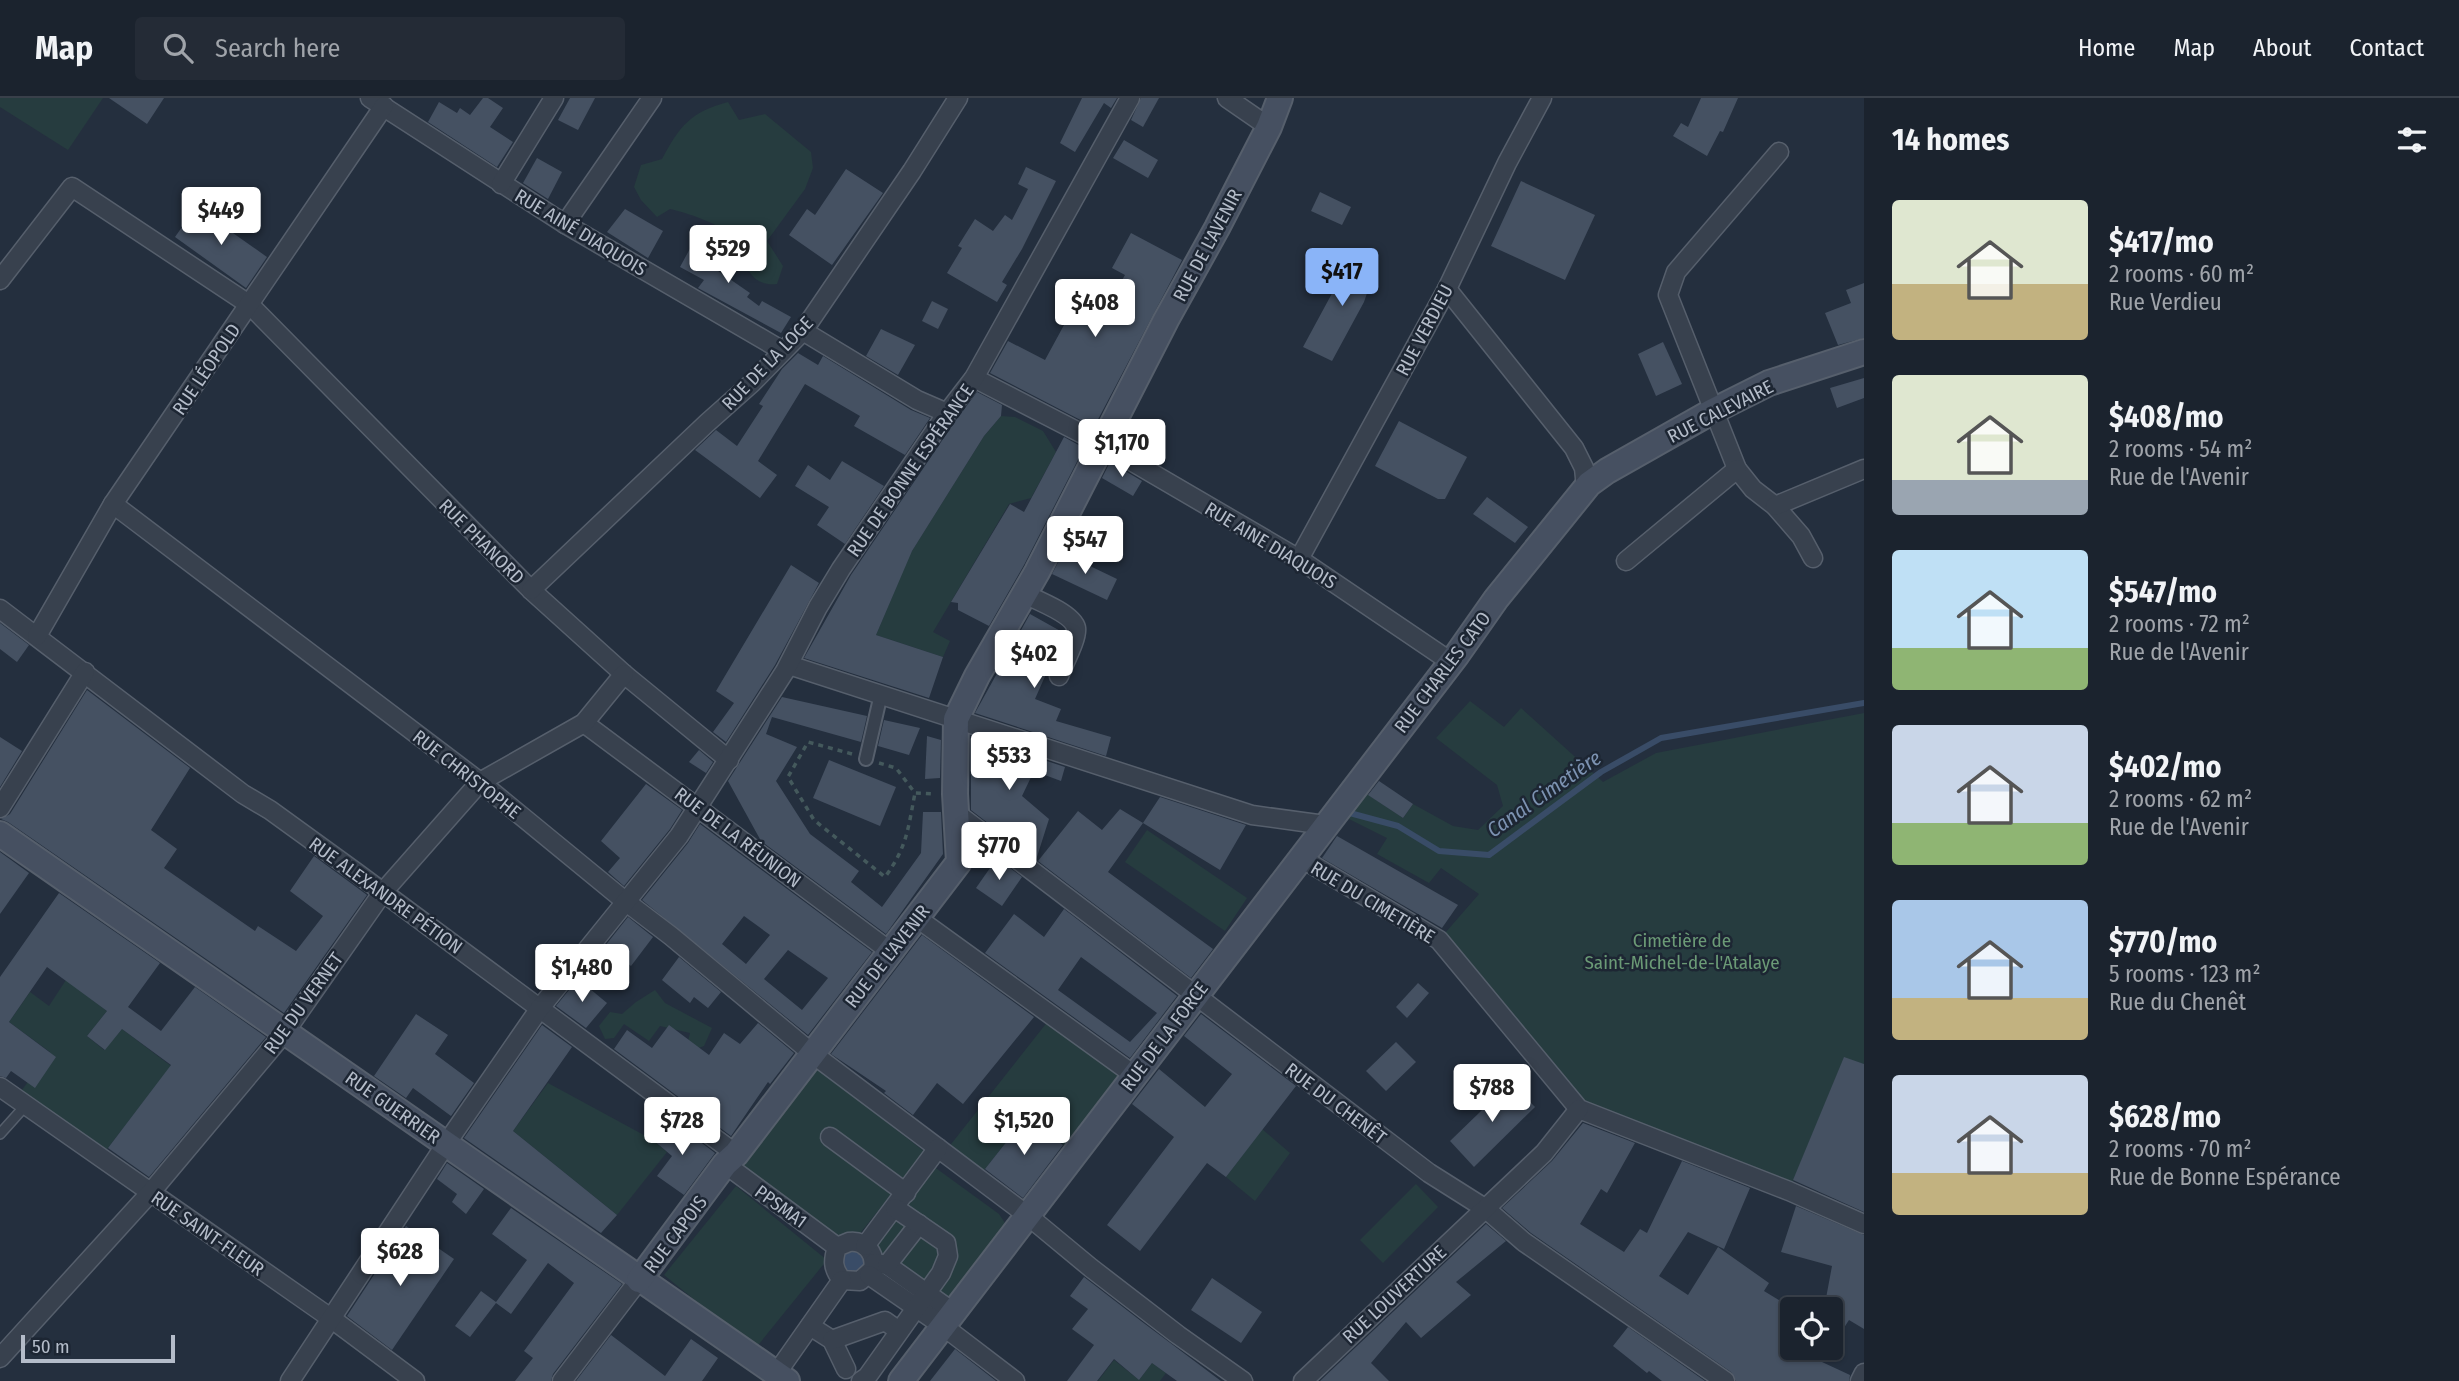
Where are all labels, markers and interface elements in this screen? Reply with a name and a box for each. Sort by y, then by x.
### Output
search box [135,17,625,80]
text: Map [35,28,93,68]
icon: search [159,29,197,67]
text: Search here [215,33,340,64]
text: Home [2078,34,2135,62]
text: Map [2173,34,2215,62]
text: About [2253,34,2311,62]
text: Contact [2349,34,2424,62]
icon: filters [2393,121,2431,159]
text: 14 homes [1892,122,2009,158]
street label: RUE AINÉ DIAQUOIS [511,184,651,281]
street label: RUE DE L'AVENIR [1168,185,1247,305]
pin: $449 [180,188,262,247]
text: $449 [198,196,244,224]
text: $417/mo [2109,224,2214,260]
pin: $529 [687,226,769,285]
icon: home [1948,228,2032,312]
text: $529 [706,234,750,262]
pin: $417 [1301,248,1383,308]
text: $417 [1321,257,1363,285]
text: 2 rooms · 60 m² [2109,260,2254,288]
pin: $408 [1054,280,1136,339]
street label: RUE VERDIEU [1391,281,1458,380]
text: $408 [1071,288,1119,316]
text: Rue Verdieu [2109,288,2222,316]
street label: RUE DE LA LOGE [717,312,818,415]
street label: RUE LÉOPOLD [167,319,245,419]
street label: RUE CALEVAIRE [1664,375,1777,448]
street label: RUE DE BONNE ESPÉRANCE [842,379,979,561]
text: $408/mo [2109,399,2224,435]
icon: home [1948,403,2032,487]
pin: $1,170 [1065,420,1179,479]
text: $1,170 [1094,428,1150,456]
text: 2 rooms · 54 m² [2109,435,2252,463]
text: Rue de l'Avenir [2109,463,2249,491]
street label: RUE PHANORD [434,494,529,589]
street label: RUE AINE DIAQUOIS [1201,497,1341,594]
pin: $547 [1044,517,1126,576]
text: $547 [1063,525,1107,553]
text: $547/mo [2109,574,2217,610]
icon: home [1948,578,2032,662]
street label: RUE CHARLES CATO [1389,607,1496,738]
text: 2 rooms · 72 m² [2109,610,2250,638]
pin: $402 [993,630,1075,690]
text: Rue de l'Avenir [2109,638,2249,666]
text: $402 [1011,639,1057,667]
street label: RUE CHRISTOPHE [408,725,525,824]
pin: $533 [968,732,1050,792]
text: $533 [987,741,1031,769]
water label: Canal Cimetière [1482,745,1606,843]
text: $402/mo [2109,749,2221,785]
icon: home [1948,753,2032,837]
street label: RUE DE LA RÉUNION [670,782,806,892]
text: 2 rooms · 62 m² [2109,785,2252,813]
text: Rue de l'Avenir [2109,813,2249,841]
pin: $770 [958,822,1040,882]
text: $770 [977,831,1021,859]
street label: RUE ALEXANDRE PÉTION [305,832,467,959]
street label: RUE DU CIMETIÈRE [1307,856,1439,948]
street label: RUE DE L'AVENIR [840,900,935,1012]
text: $770/mo [2109,924,2217,960]
icon: home [1948,928,2032,1012]
park label: Cimetière de Saint-Michel-de-l'Atalaye [1584,929,1780,974]
pin: $1,480 [525,944,639,1004]
street label: RUE DU VERNET [259,948,348,1058]
text: $1,480 [551,953,613,981]
text: 5 rooms · 123 m² [2109,960,2260,988]
street label: RUE DE LA FORCE [1116,977,1213,1095]
text: Rue du Chenêt [2109,988,2246,1016]
street label: RUE DU CHENÊT [1281,1058,1391,1149]
pin: $788 [1451,1065,1533,1124]
street label: RUE GUERRIER [341,1066,445,1149]
text: $788 [1470,1073,1514,1101]
pin: $728 [641,1098,723,1157]
pin: $1,520 [967,1098,1081,1157]
text: $628/mo [2109,1099,2221,1135]
icon: home [1948,1103,2032,1187]
text: $728 [660,1106,704,1134]
text: $1,520 [994,1106,1054,1134]
text: 2 rooms · 70 m² [2109,1135,2252,1163]
text: Rue de Bonne Espérance [2109,1163,2341,1191]
street label: PPSMA1 [750,1180,811,1233]
street label: RUE SAINT-FLEUR [147,1186,269,1281]
street label: RUE CAPOIS [639,1191,712,1277]
pin: $628 [359,1228,441,1288]
text: $628 [377,1237,423,1265]
street label: RUE LOUVERTURE [1338,1240,1451,1348]
map controls [1780,1297,1843,1360]
button: locate [1780,1297,1843,1360]
scale bar [21,1332,175,1364]
text: 50 m [32,1335,70,1358]

